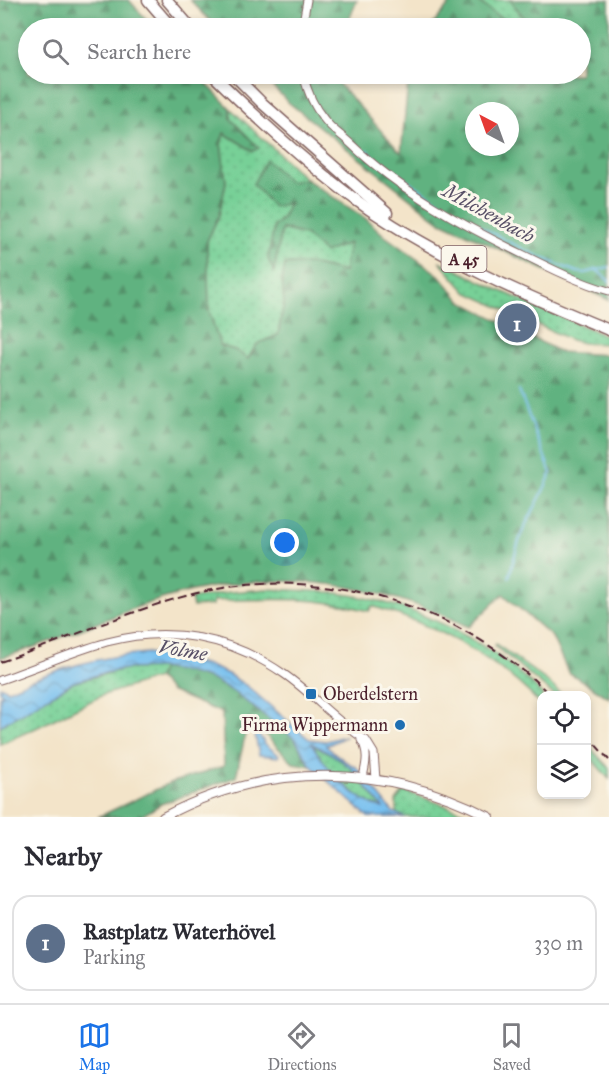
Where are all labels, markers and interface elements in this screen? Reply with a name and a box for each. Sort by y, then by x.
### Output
search box [18,18,591,84]
icon: search [39,35,72,68]
text: Search here [87,38,191,65]
north arrow [465,102,519,156]
water label: Milchenbach [437,177,539,248]
road number: A 45 [442,246,486,272]
pin: 1 [498,300,536,346]
your location [270,528,299,557]
water label: Volme [157,634,210,666]
place label: Oberdelstern [323,683,418,705]
marker: Oberdelstern [304,687,318,701]
map controls [537,691,591,799]
button: locate [537,691,591,745]
place label: Firma Wippermann [241,714,388,736]
marker: Firma Wippermann [393,718,407,732]
button: layers [537,745,591,799]
text: Nearby [24,840,102,872]
text: Rastplatz Waterhövel [83,918,275,945]
text: 1 [42,931,49,955]
text: 330 m [534,931,583,955]
text: Parking [83,945,145,969]
tab: Map [78,1019,111,1074]
tab: Directions [267,1019,336,1074]
tab: Saved [493,1019,531,1074]

